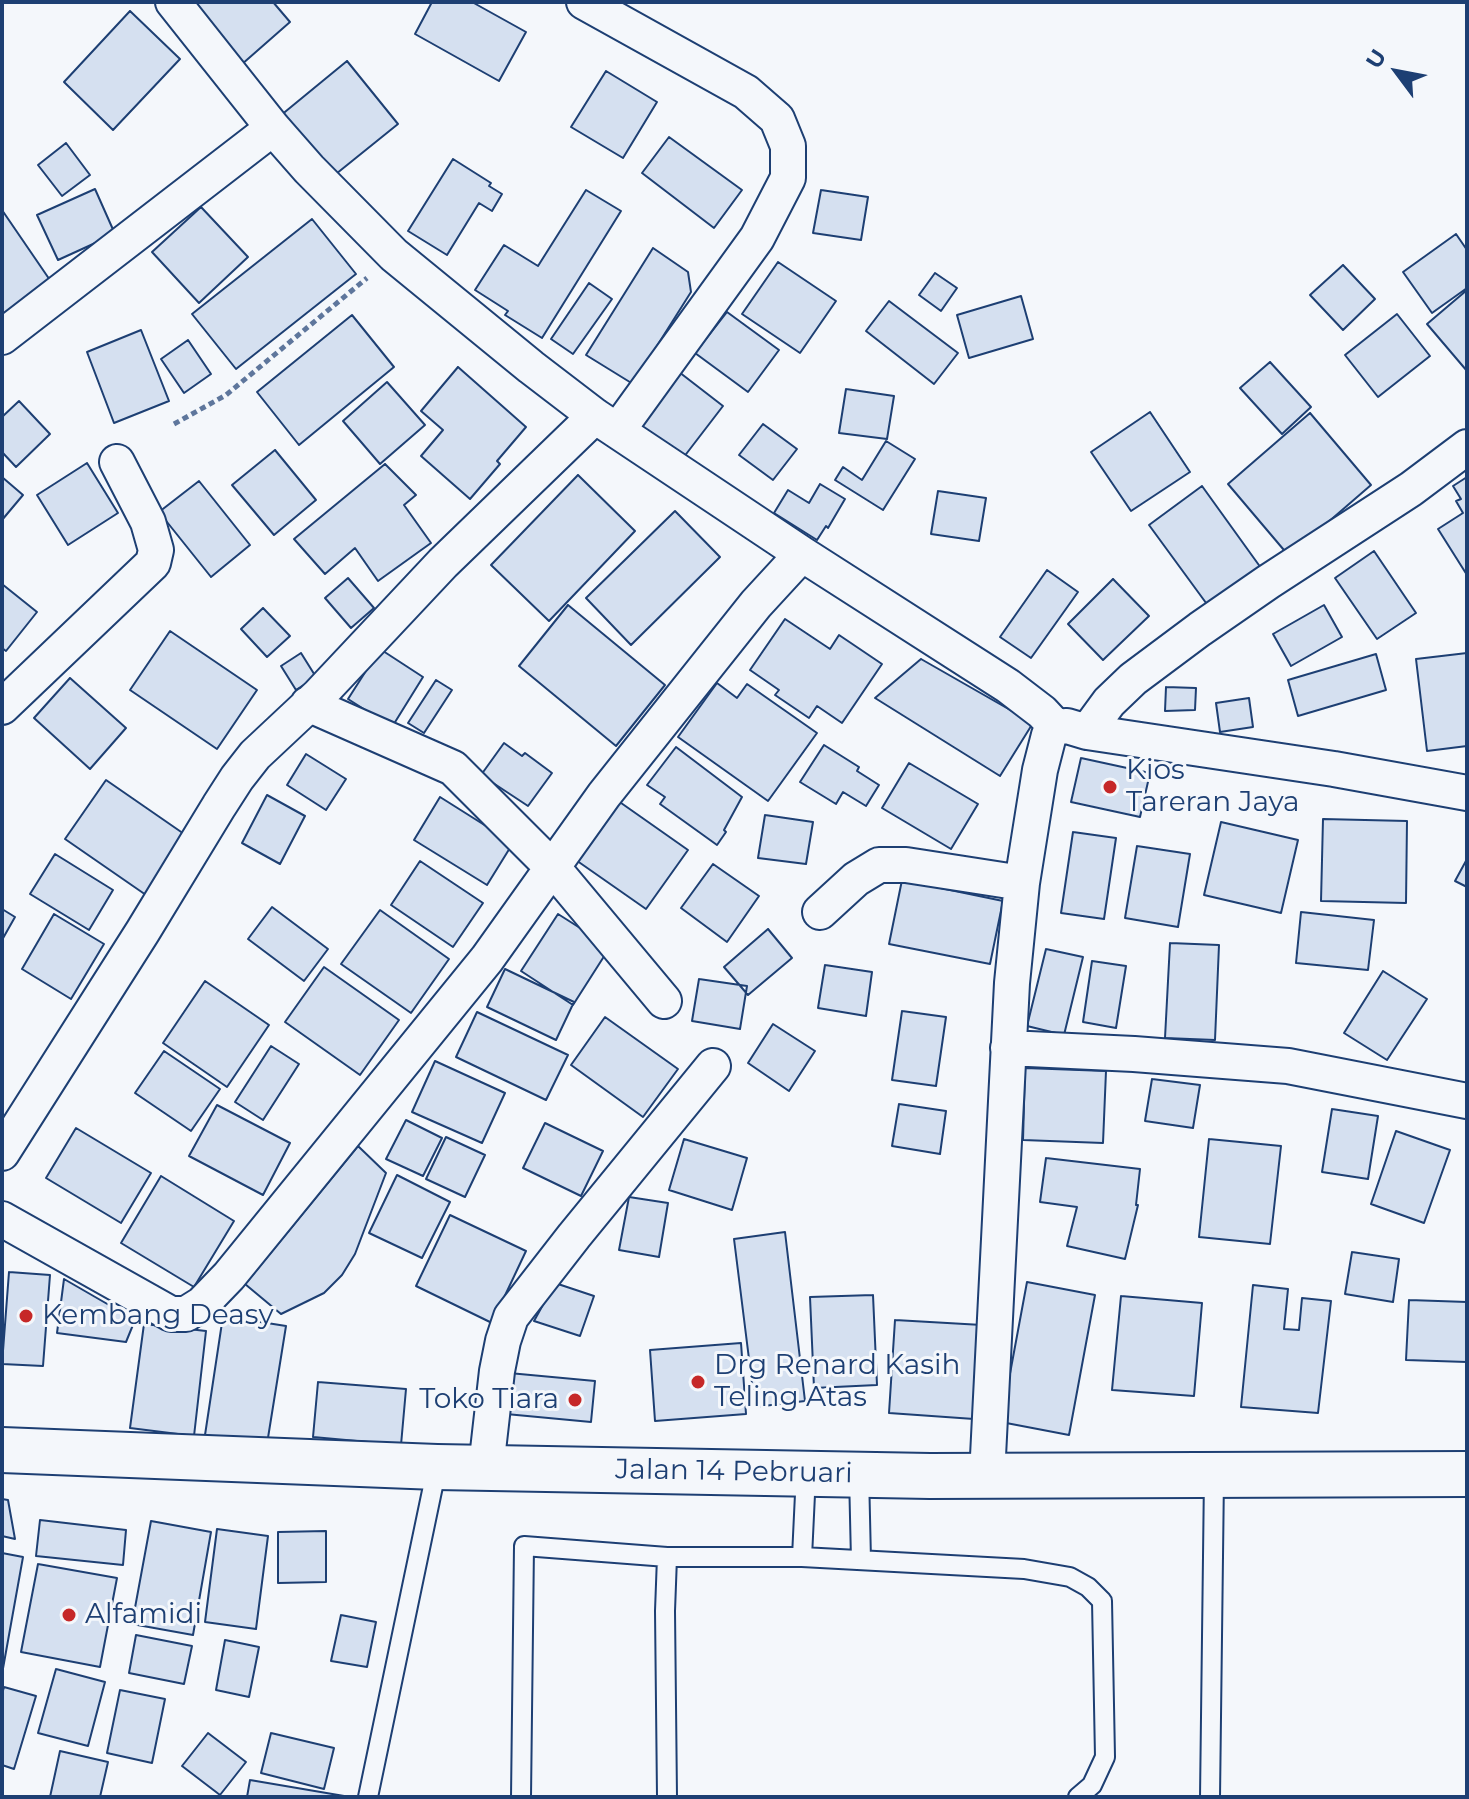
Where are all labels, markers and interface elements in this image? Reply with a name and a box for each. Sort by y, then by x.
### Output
north arrow [1357,32,1437,112]
text: U [1360,45,1392,74]
place label: Kios Tareran Jaya [1126,754,1300,820]
marker: Kios Tareran Jaya [1101,778,1119,796]
place label: Kembang Deasy [42,1299,274,1333]
marker: Kembang Deasy [17,1307,35,1325]
place label: Drg Renard Kasih Teling Atas [714,1349,960,1415]
marker: Drg Renard Kasih Teling Atas [689,1373,707,1391]
place label: Toko Tiara [419,1383,559,1417]
marker: Toko Tiara [566,1391,584,1409]
street label: Jalan 14 Pebruari [615,1453,853,1491]
place label: Alfamidi [85,1598,202,1632]
marker: Alfamidi [60,1606,78,1624]

